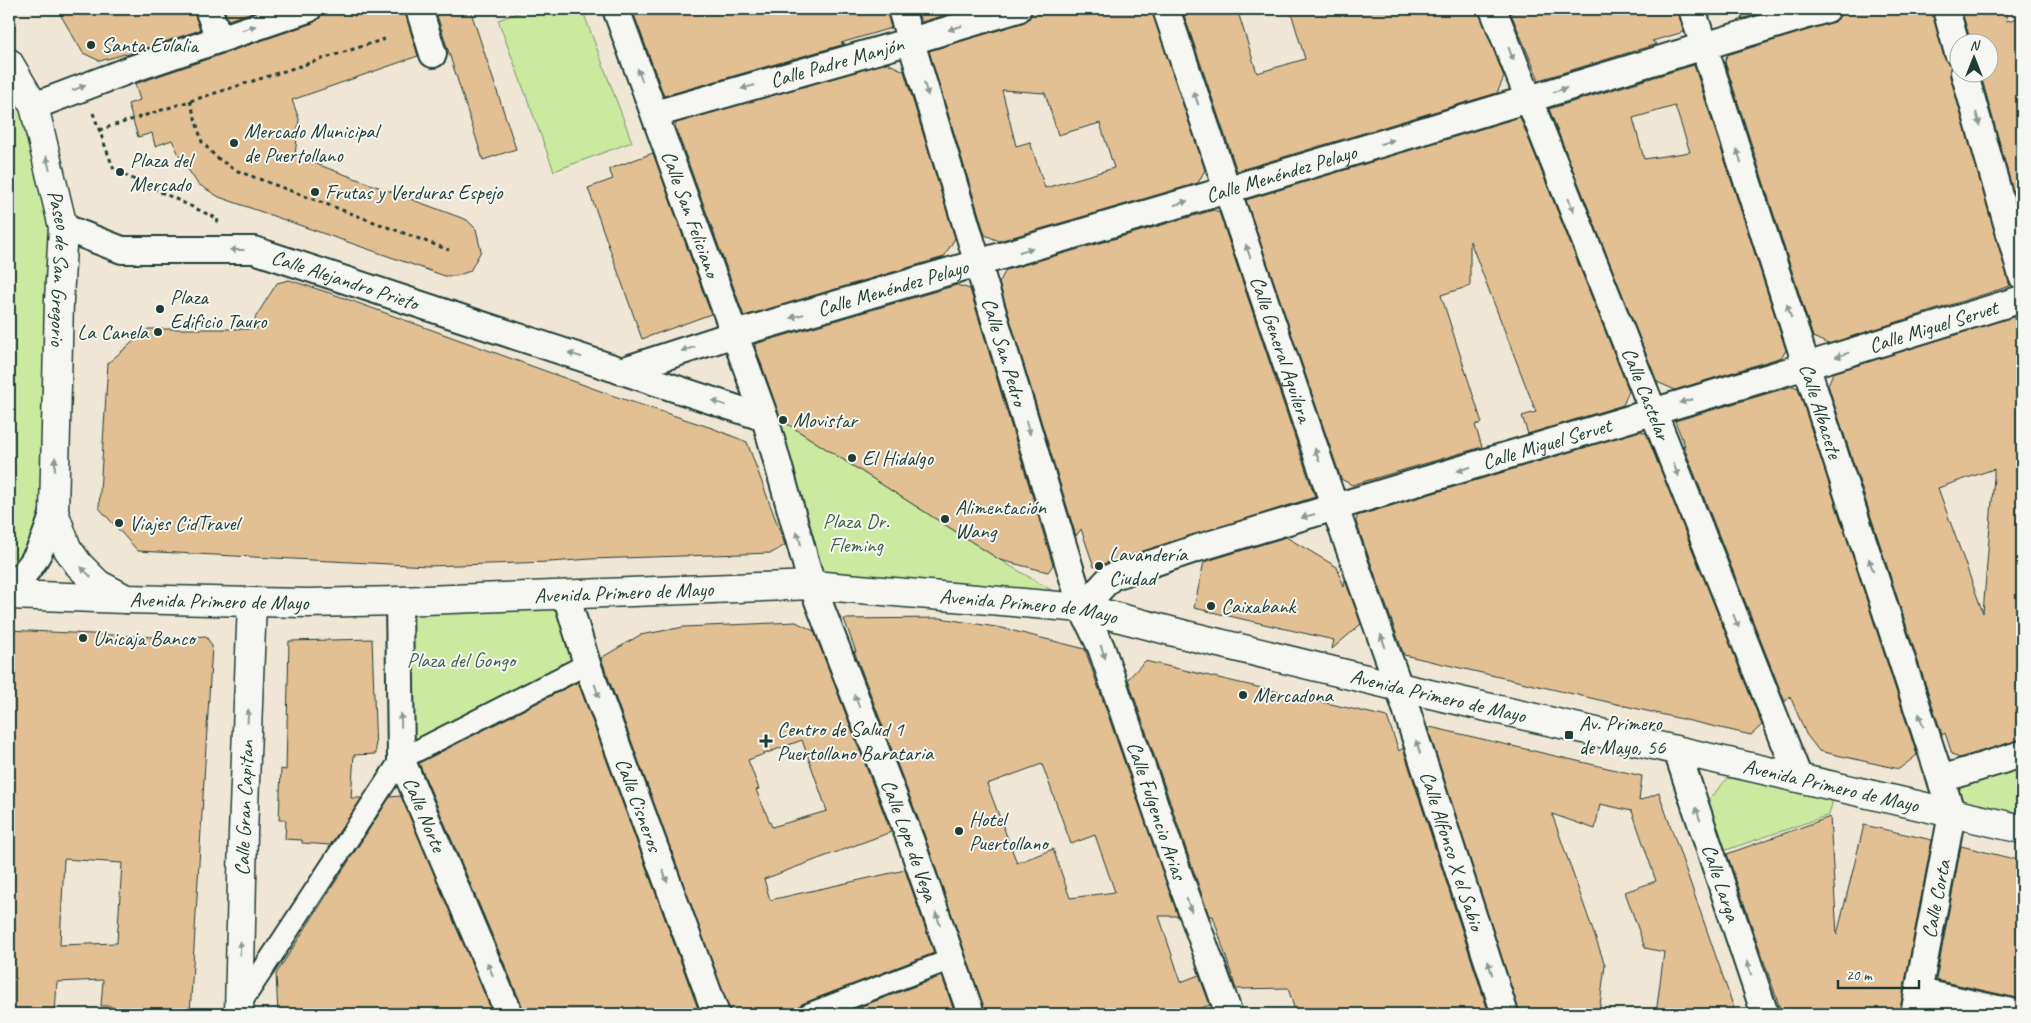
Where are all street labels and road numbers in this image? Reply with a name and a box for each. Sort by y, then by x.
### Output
street label: Calle Padre Manjón [767,31,907,94]
street label: Calle Menéndez Pelayo [1203,138,1361,209]
street label: Calle San Feliciano [656,147,726,283]
street label: Paseo de San Gregorio [42,188,76,348]
street label: Calle Alejandro Prieto [268,244,424,317]
street label: Calle Menéndez Pelayo [814,253,973,322]
street label: Calle General Aguilera [1244,273,1319,428]
street label: Calle Miguel Servet [1866,294,2003,359]
street label: Calle San Pedro [976,295,1034,411]
street label: Calle Castelar [1616,344,1677,445]
street label: Calle Albacete [1794,360,1849,463]
street label: Calle Miguel Servet [1479,412,1616,475]
street label: Avenida Primero de Mayo [534,576,715,609]
street label: Avenida Primero de Mayo [939,583,1122,630]
street label: Avenida Primero de Mayo [129,586,310,616]
street label: Avenida Primero de Mayo [1348,663,1530,729]
street label: Calle Fulgencio Arias [1121,738,1193,885]
street label: Calle Gran Capitan [229,739,259,876]
street label: Avenida Primero de Mayo [1741,753,1923,818]
street label: Calle Cisneros [610,754,669,857]
street label: Calle Alfonso X el Sabio [1414,768,1491,936]
street label: Calle Norte [397,773,453,858]
street label: Calle Lope de Vega [875,776,944,906]
street label: Calle Larga [1696,841,1747,927]
street label: Calle Corta [1916,856,1957,940]

